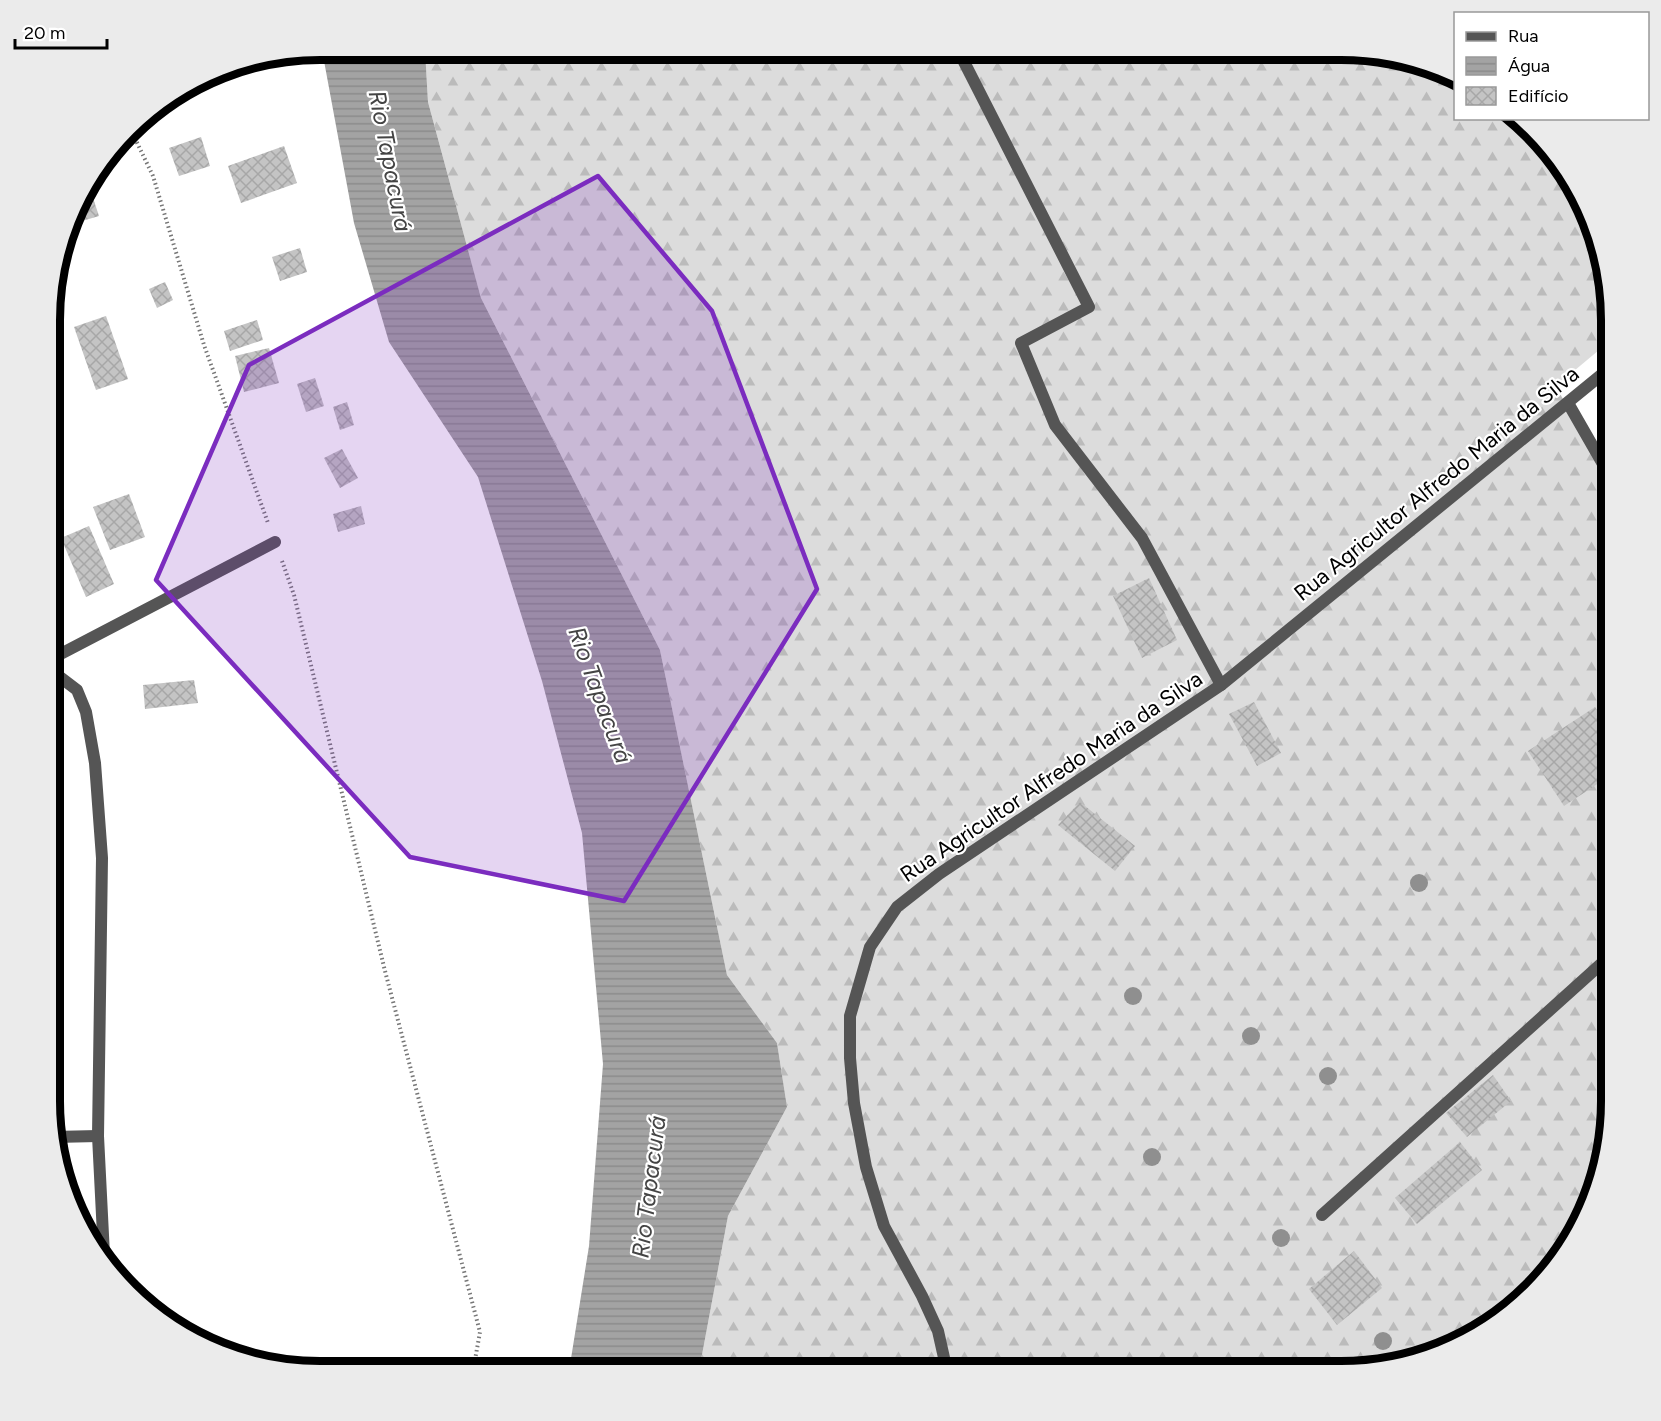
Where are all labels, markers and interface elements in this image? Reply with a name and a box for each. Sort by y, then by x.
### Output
scale bar [15,12,106,50]
legend [1454,12,1649,120]
text: 20 m [24,22,65,44]
text: Rua [1508,25,1539,47]
text: Água [1508,55,1550,77]
text: Edifício [1508,85,1569,107]
water label: Rio Tapacurá [363,88,418,234]
street label: Rua Agricultor Alfredo Maria da Silva [1288,360,1584,607]
water label: Rio Tapacurá [562,623,639,767]
street label: Rua Agricultor Alfredo Maria da Silva [895,665,1207,888]
water label: Rio Tapacurá [625,1114,672,1260]

